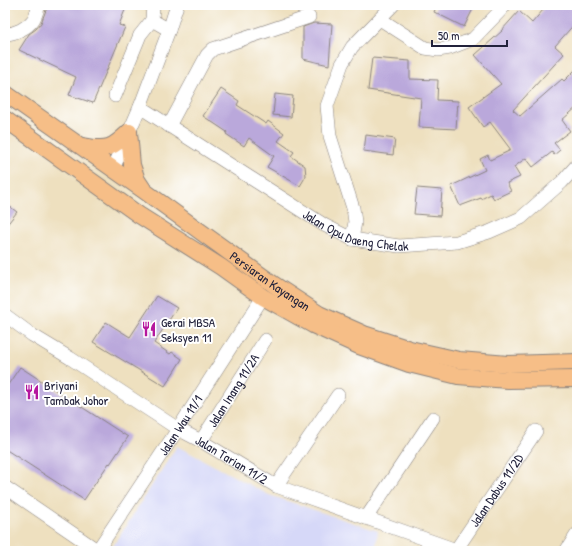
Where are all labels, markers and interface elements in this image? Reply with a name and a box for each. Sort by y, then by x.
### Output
scale bar [432,22,507,48]
text: 50 m [438,27,459,44]
street label: Jalan Opu Daeng Chelak [300,205,409,255]
street label: Persiaran Kayangan [226,247,314,315]
place label: Gerai MBSA Seksyen 11 [161,313,216,346]
restaurant icon: Gerai MBSA Seksyen 11 [140,320,158,338]
street label: Jalan Inang 11/2A [203,350,263,430]
place label: Briyani Tambak Johor [44,376,109,409]
restaurant icon: Briyani Tambak Johor [23,383,41,401]
street label: Jalan Wau 11/1 [154,391,207,459]
street label: Jalan Tarian 11/2 [192,431,271,488]
street label: Jalan Dabus 11/2D [465,449,528,530]

